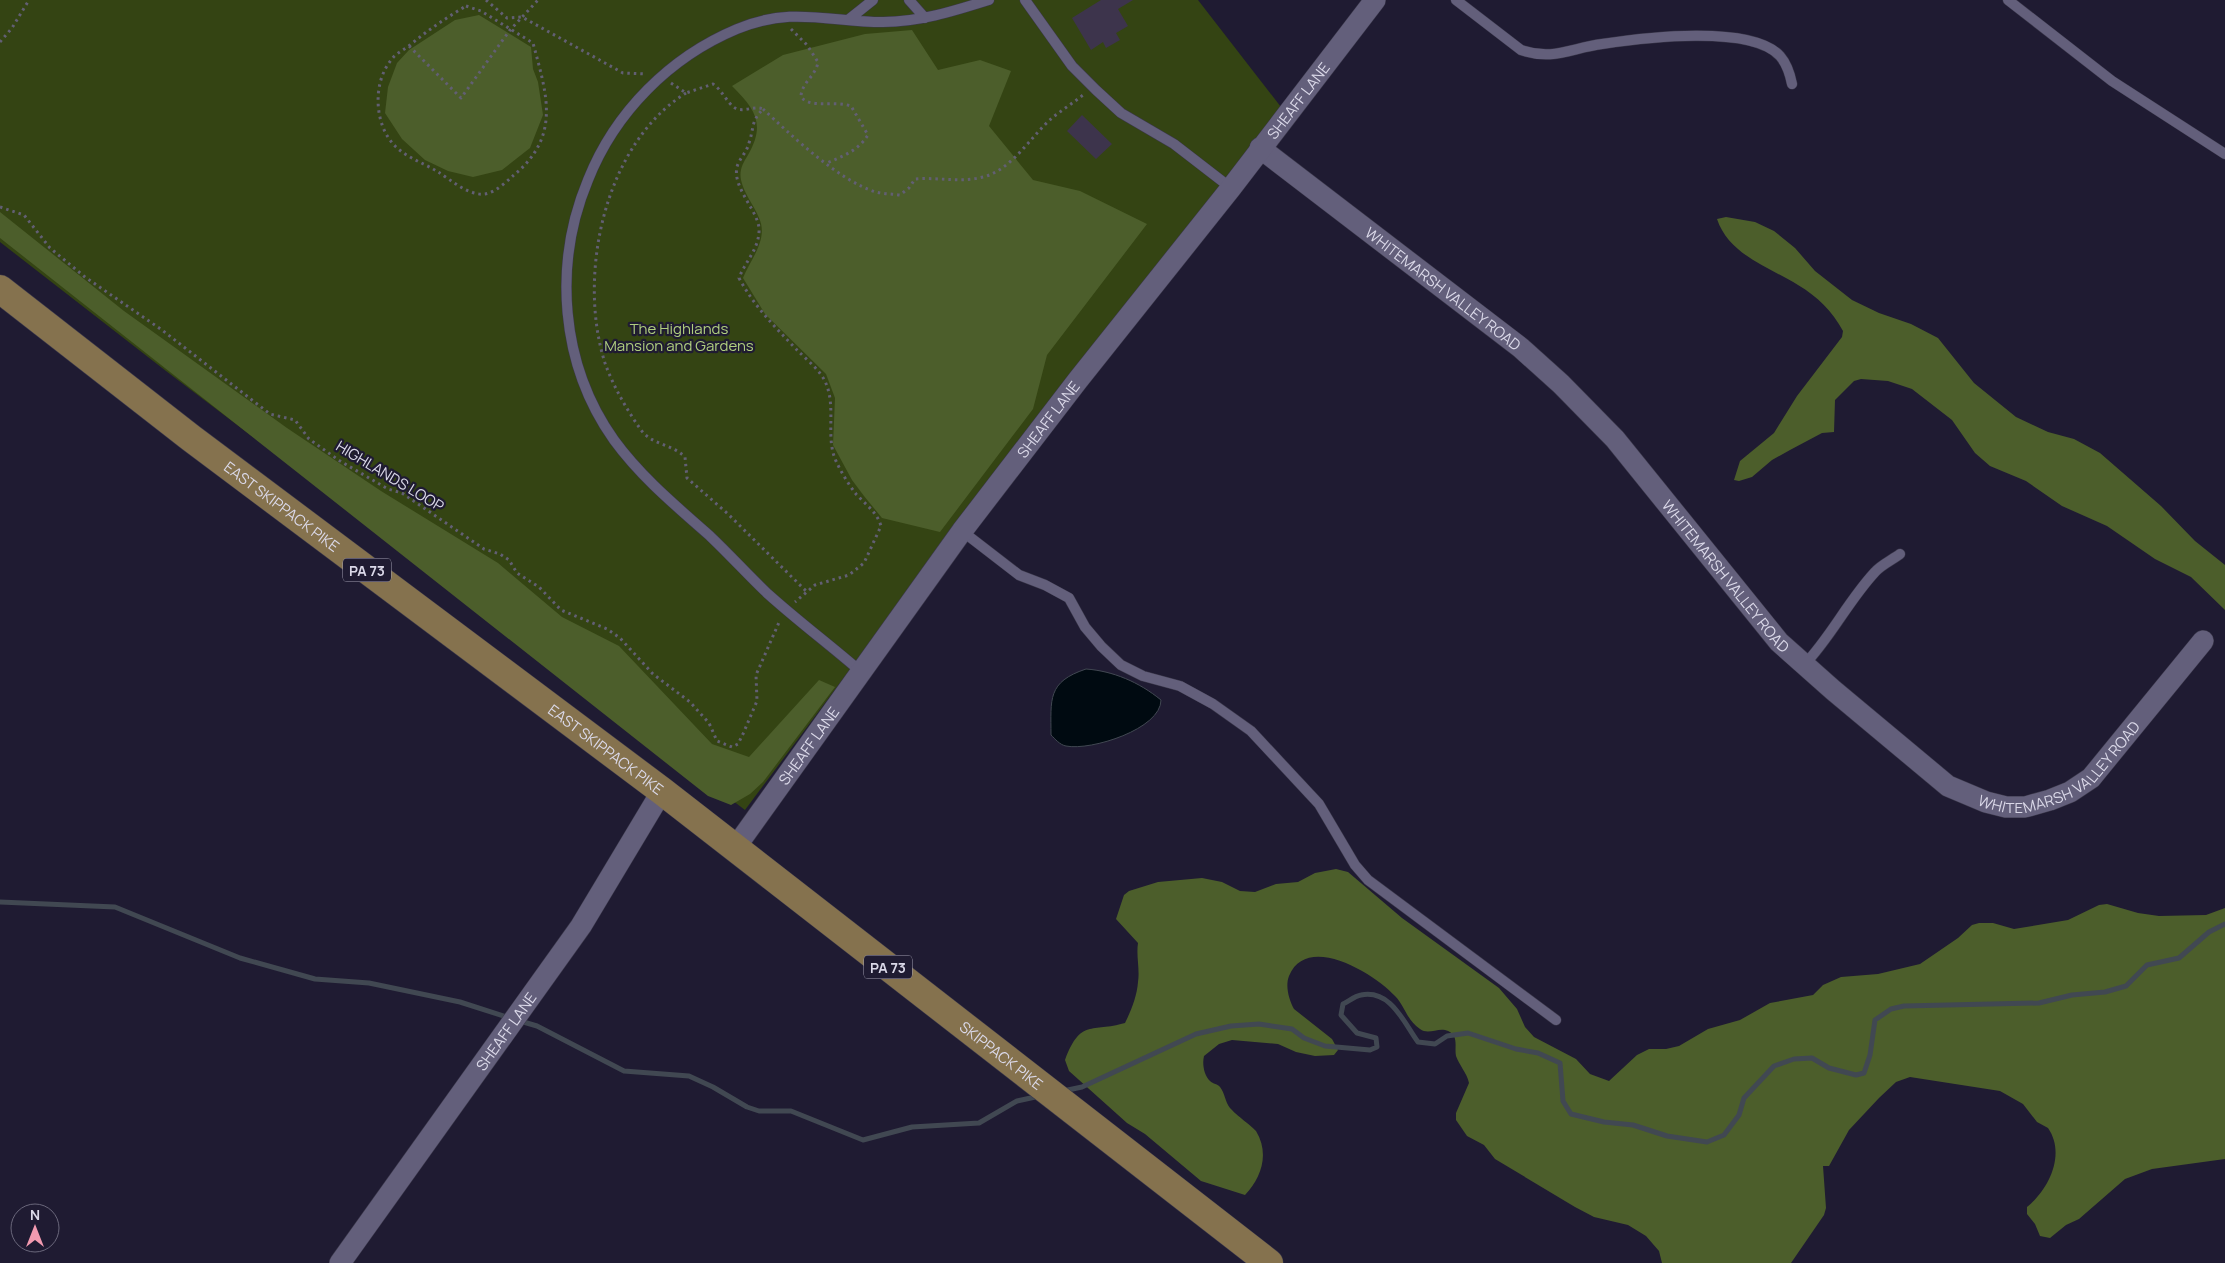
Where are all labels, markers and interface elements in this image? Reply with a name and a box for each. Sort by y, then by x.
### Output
street label: SHEAFF LANE [1262,58,1334,143]
street label: WHITEMARSH VALLEY ROAD [1361,222,1526,355]
park label: The Highlands Mansion and Gardens [604,318,754,356]
street label: SHEAFF LANE [1012,376,1084,462]
street label: HIGHLANDS LOOP [332,435,448,517]
street label: EAST SKIPPACK PIKE [220,456,344,556]
street label: WHITEMARSH VALLEY ROAD [1658,495,1794,657]
road number: PA 73 [343,558,391,582]
street label: EAST SKIPPACK PIKE [544,699,668,799]
street label: SHEAFF LANE [773,702,844,789]
street label: WHITEMARSH VALLEY ROAD [1975,716,2144,818]
road number: PA 73 [864,956,912,979]
street label: SHEAFF LANE [471,988,541,1075]
street label: SKIPPACK PIKE [955,1016,1048,1094]
north arrow [10,1203,60,1253]
text: N [30,1205,40,1224]

